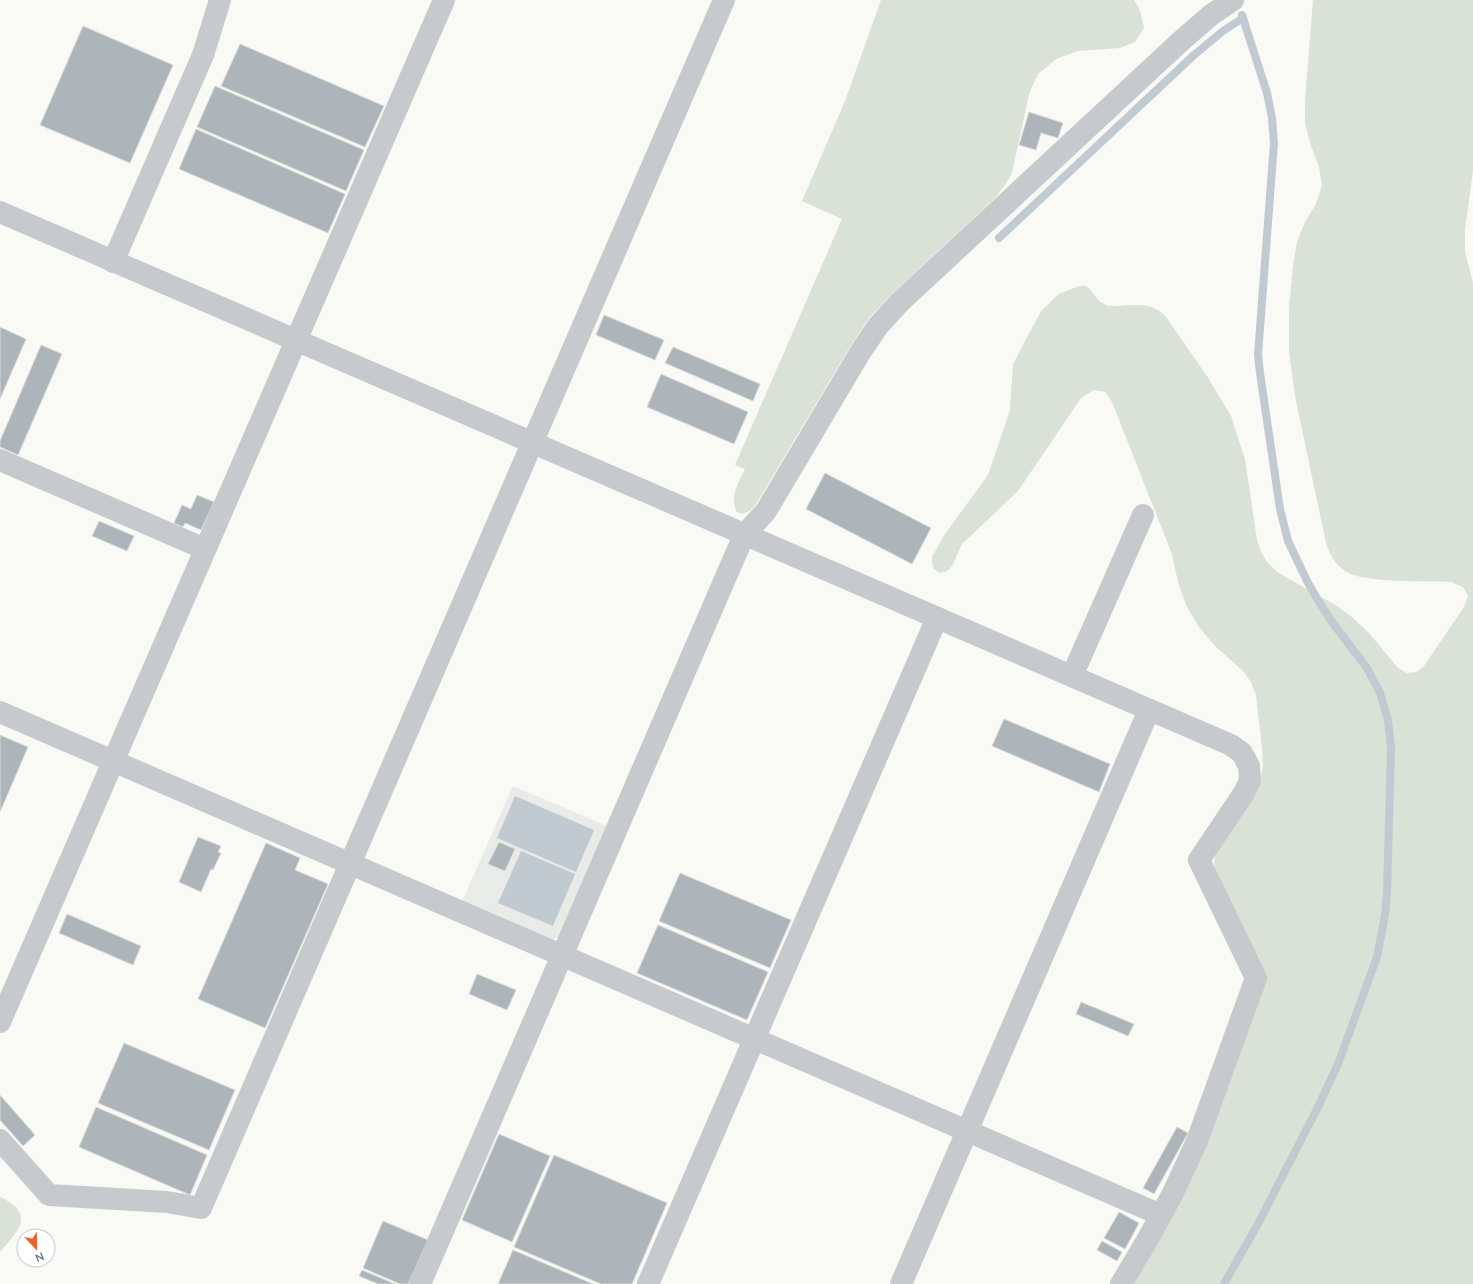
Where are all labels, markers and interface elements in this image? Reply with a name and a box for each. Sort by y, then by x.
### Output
north arrow [16,1228,56,1268]
text: N [33,1249,46,1265]

